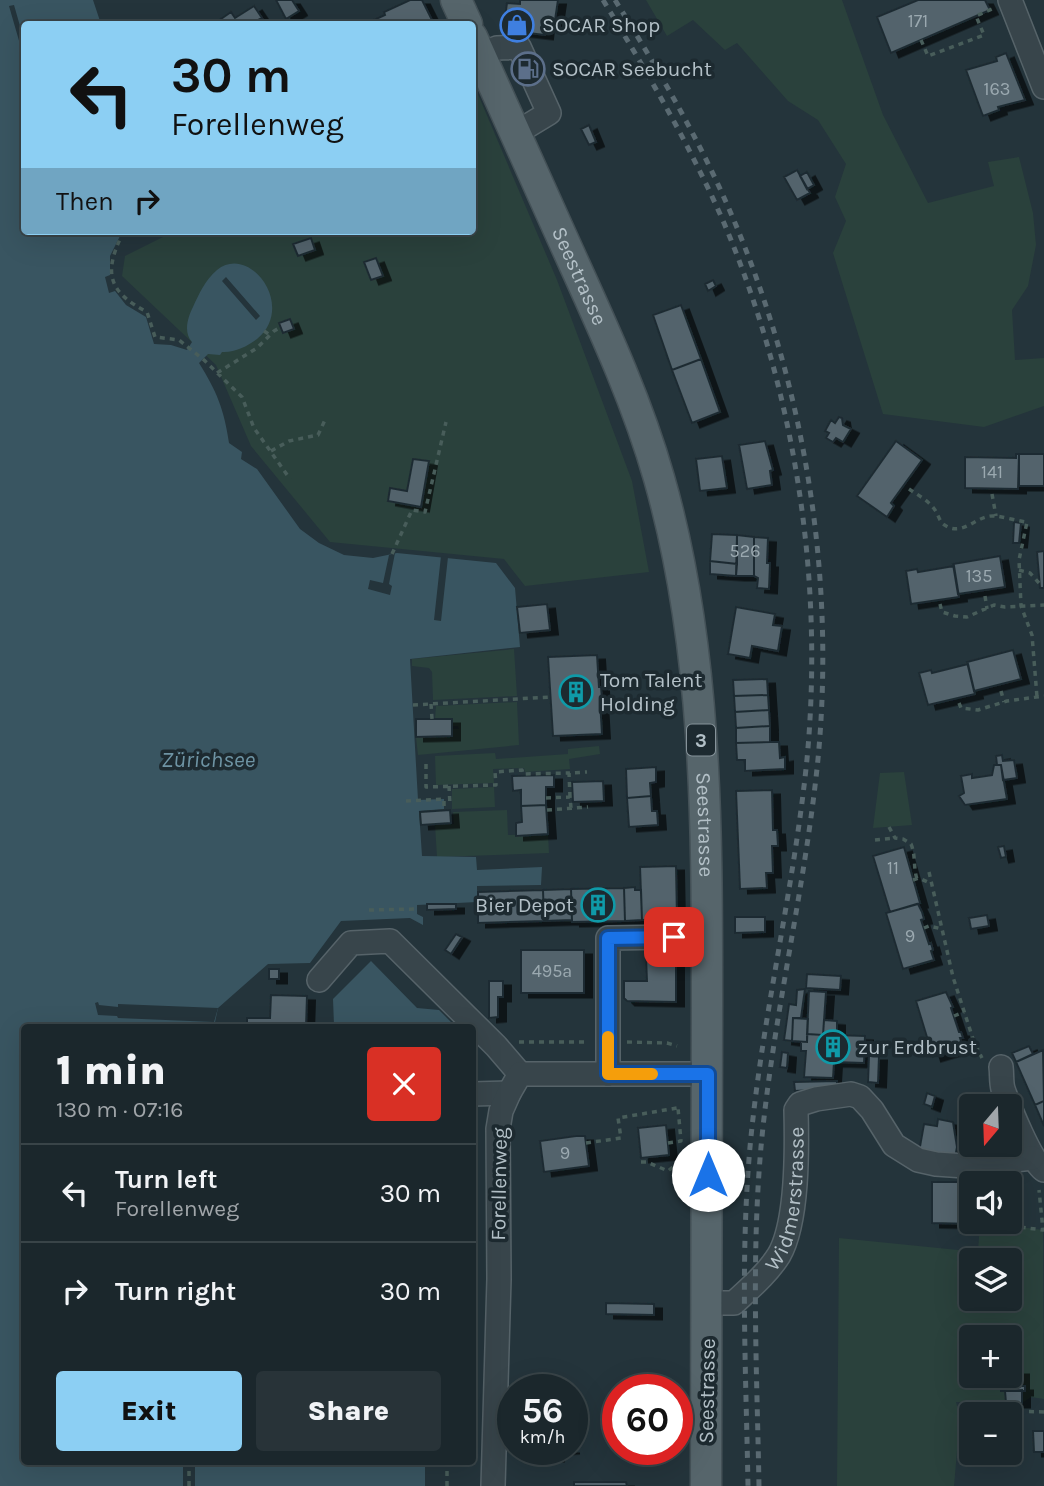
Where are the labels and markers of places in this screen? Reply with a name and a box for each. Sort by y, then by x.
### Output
shop icon: SOCAR Shop [498,6,536,44]
place label: SOCAR Shop [542,13,660,37]
fuel station icon: SOCAR Seebucht [509,50,547,88]
place label: SOCAR Seebucht [552,57,712,81]
place label: Tom Talent Holding [600,668,703,716]
building icon: Tom Talent Holding [557,673,595,711]
building icon: Bier Depot [579,886,617,924]
place label: Bier Depot [475,893,574,917]
pin [644,907,704,967]
building icon: zur Erdbrust [814,1028,852,1066]
place label: zur Erdbrust [858,1035,977,1059]

